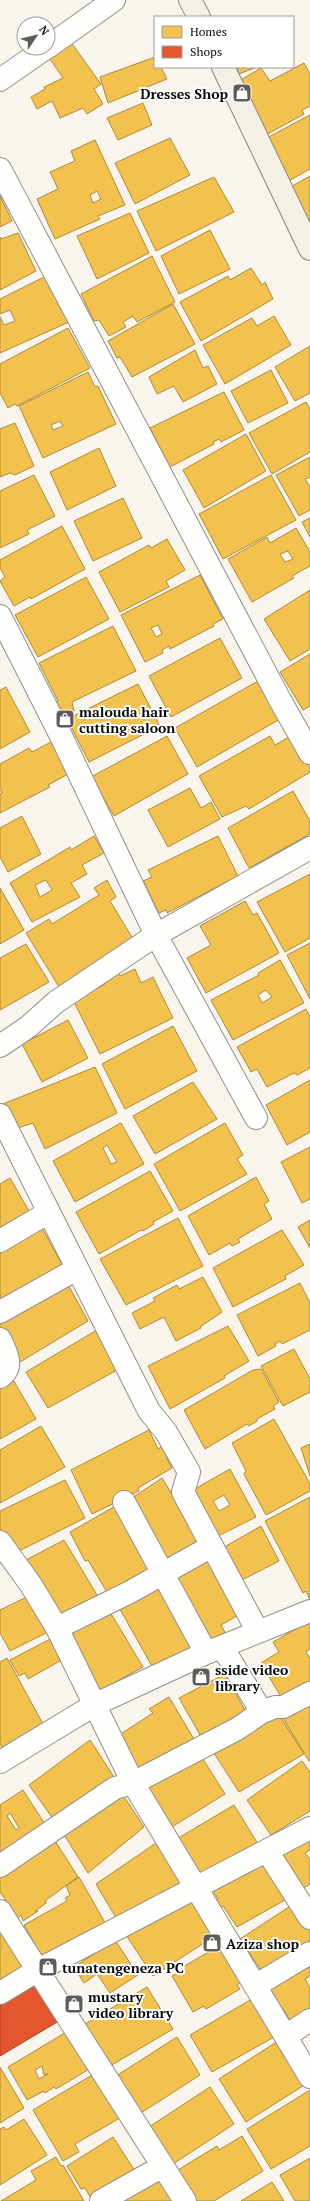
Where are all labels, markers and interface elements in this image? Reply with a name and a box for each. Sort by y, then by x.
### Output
north arrow [16,16,56,56]
legend [154,16,294,68]
text: N [36,23,53,38]
text: Homes [190,24,227,39]
text: Shops [190,44,222,59]
shop icon: Dresses Shop [231,82,253,104]
place label: Dresses Shop [140,84,228,103]
place label: malouda hair cutting saloon [79,702,175,737]
shop icon: malouda hair cutting saloon [54,708,76,730]
place label: sside video library [215,1660,288,1695]
shop icon: sside video library [190,1666,212,1688]
shop icon: Aziza shop [201,1932,223,1954]
place label: Aziza shop [226,1934,299,1953]
shop icon: tunatengeneza PC [37,1956,59,1978]
place label: tunatengeneza PC [62,1958,184,1977]
place label: mustary video library [87,1987,174,2022]
shop icon: mustary video library [63,1993,85,2015]

